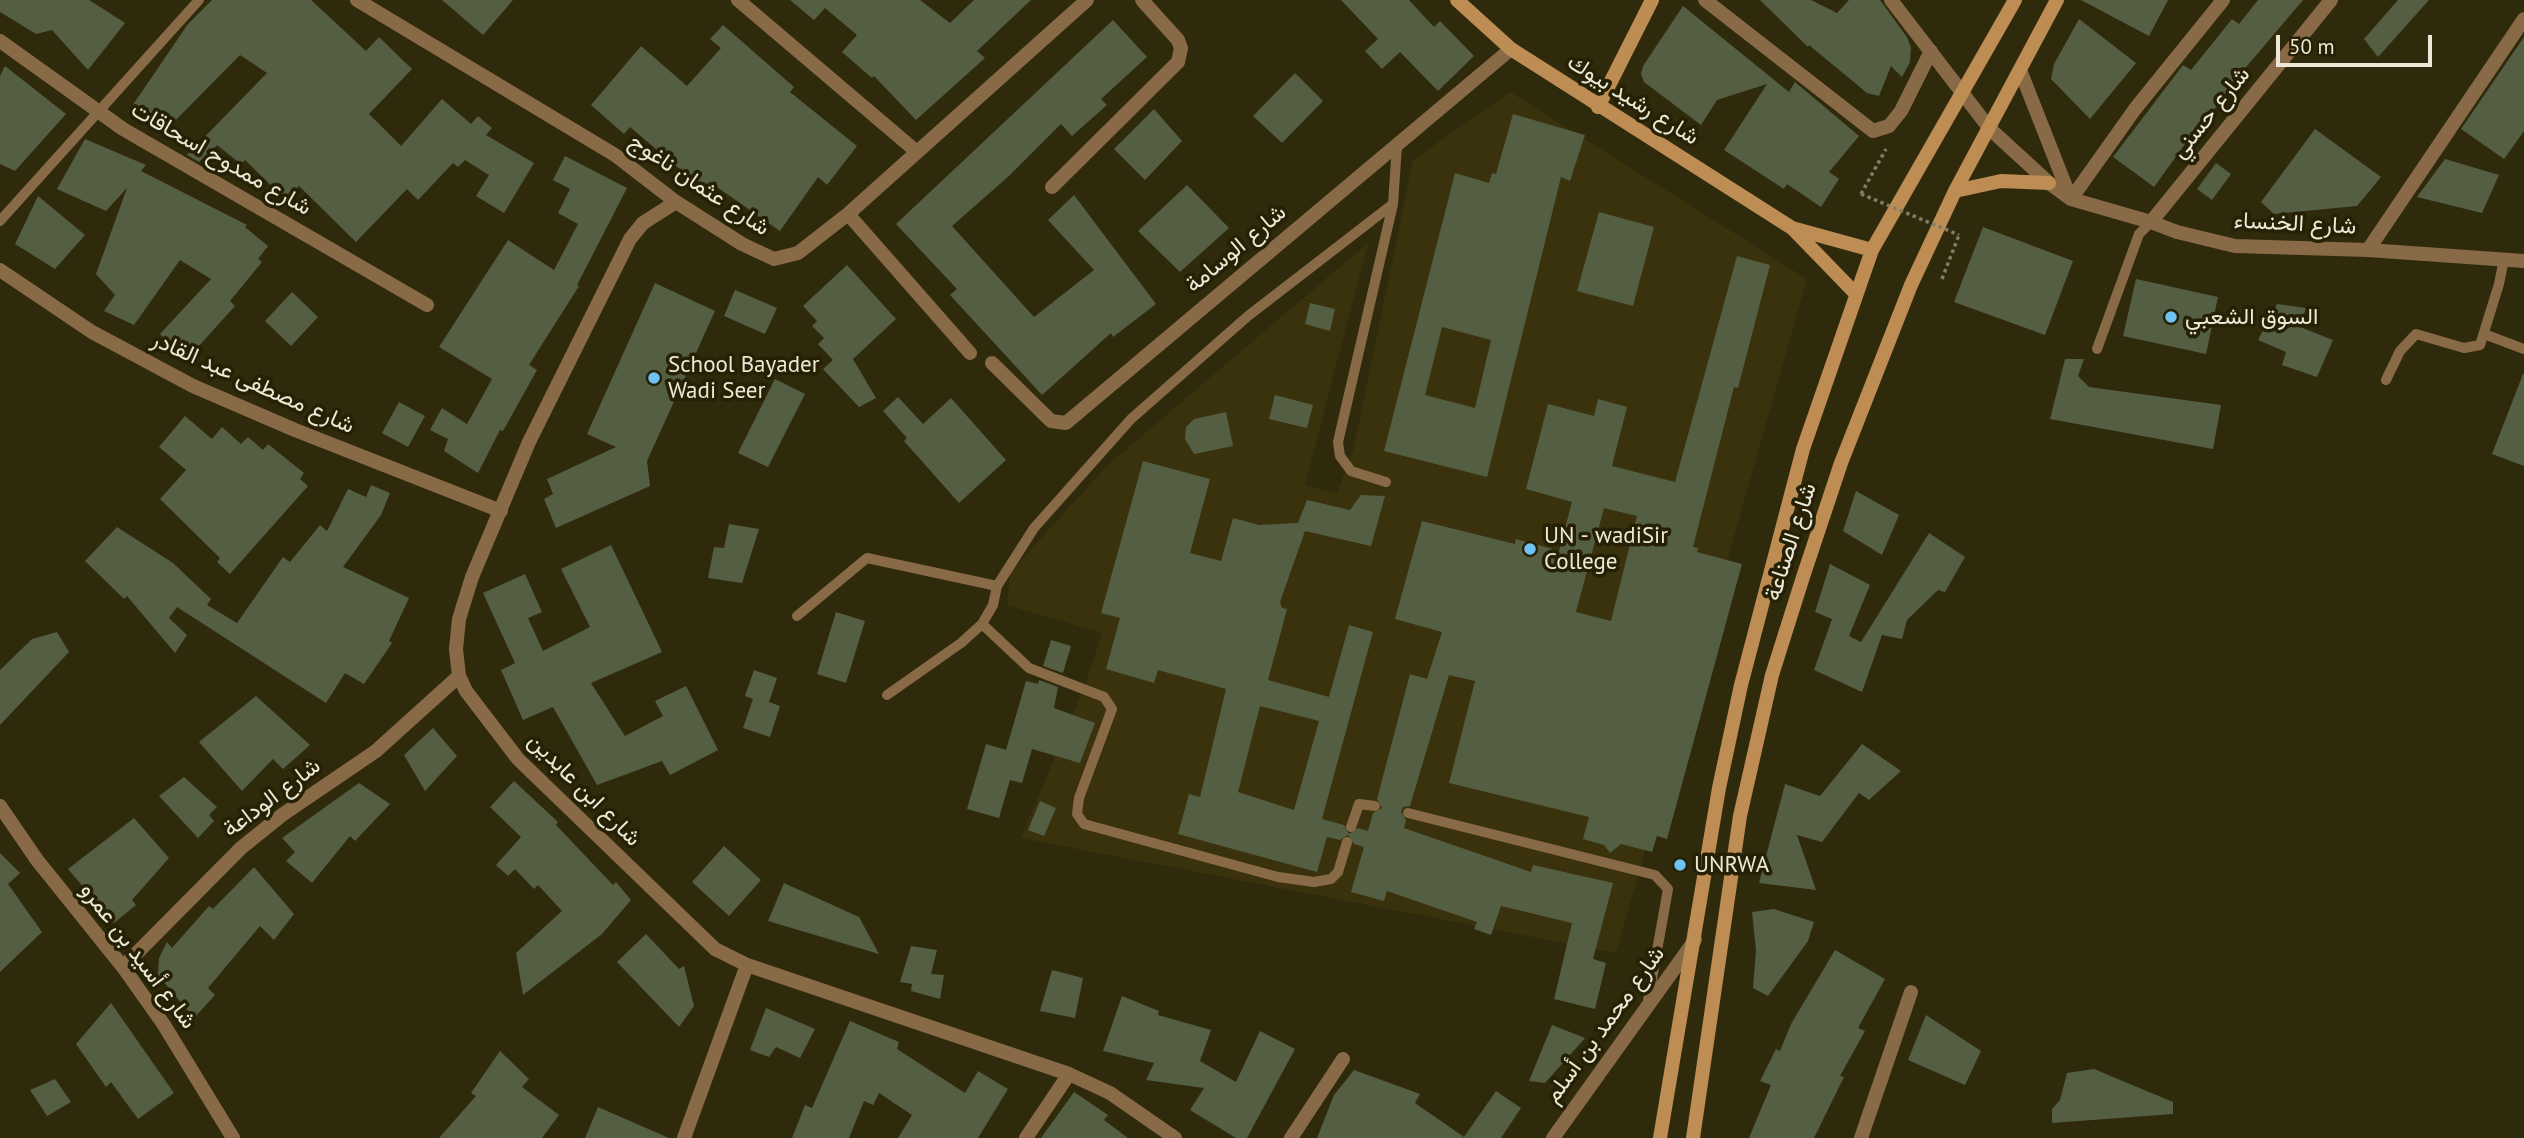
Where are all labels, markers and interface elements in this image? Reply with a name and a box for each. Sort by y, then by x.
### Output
scale bar [2279,21,2435,65]
text: 50 m [2289,33,2335,60]
street label: شارع رشيد بيوك [1562,49,1704,151]
street label: شارع حسني [2166,62,2256,164]
street label: شارع ممدوح اسحاقات [126,96,316,222]
street label: شارع عثمان ناغوج [623,128,775,242]
street label: شارع الوسامة [1180,199,1292,299]
street label: شارع الخنساء [2233,207,2357,241]
place label: السوق الشعبي [2185,303,2318,331]
marker: السوق الشعبي [2163,309,2179,325]
street label: شارع مصطفى عبد القادر [147,326,359,440]
place label: School Bayader Wadi Seer [668,351,820,405]
marker: School Bayader Wadi Seer [646,370,662,386]
street label: شارع الصناعة [1759,480,1823,604]
place label: UN - wadiSir College [1544,522,1668,576]
marker: UN - wadiSir College [1522,541,1538,557]
street label: شارع ابن عابدين [522,728,646,852]
street label: شارع الوداعة [218,752,326,844]
place label: UNRWA [1694,851,1769,879]
marker: UNRWA [1672,857,1688,873]
street label: شارع أسيد بن عمرو [74,877,202,1035]
street label: شارع محمد بن أسلم [1539,941,1671,1109]

